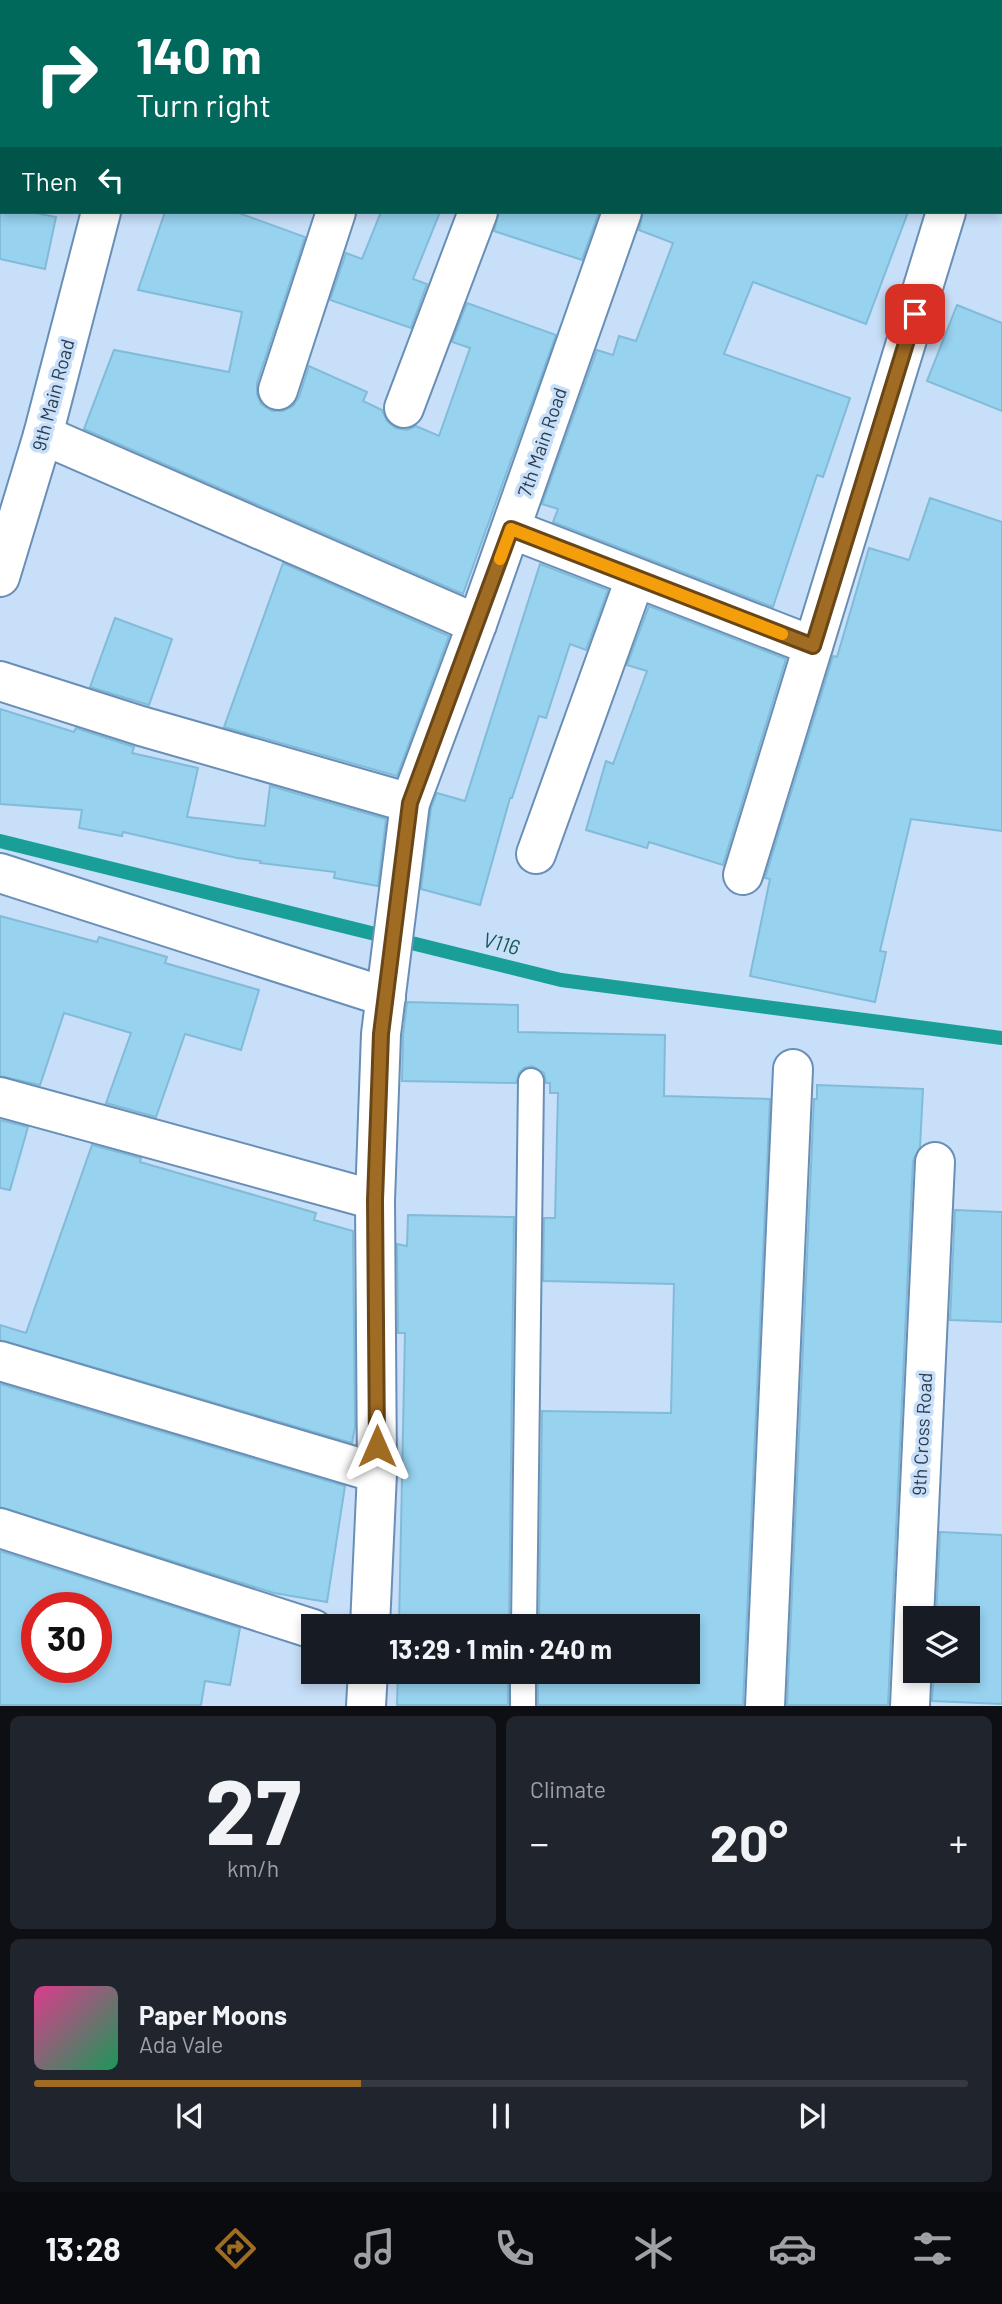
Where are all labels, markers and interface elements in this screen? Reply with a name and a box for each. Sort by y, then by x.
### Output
text: 140 m [136,25,262,84]
icon: right [21,28,112,119]
text: Turn right [136,85,271,123]
icon: left [92,161,130,199]
text: Then [21,165,78,196]
pin [885,284,945,344]
icon: arrive [896,295,934,333]
street label: 9th Main Road [27,336,79,453]
street label: 7th Main Road [512,384,571,500]
water label: V116 [480,926,523,959]
street label: 9th Cross Road [907,1372,936,1496]
position arrow [340,1409,414,1483]
speed limit sign: 30 [21,1592,112,1683]
map controls [903,1606,980,1683]
button: layers [903,1606,980,1683]
text: 13:29 · 1 min · 240 m [389,1633,612,1664]
text: 27 [205,1754,301,1863]
text: Climate [530,1775,606,1803]
text: 20° [710,1810,788,1872]
text: − [530,1819,549,1865]
text: + [949,1819,968,1865]
text: km/h [227,1854,279,1882]
text: Paper Moons [139,1999,287,2030]
text: Ada Vale [139,2030,223,2058]
icon: previous [171,2097,209,2135]
icon: pause [482,2097,520,2135]
icon: next [793,2097,831,2135]
icon: directions [211,2224,260,2273]
icon: music [350,2224,399,2273]
icon: phone [490,2224,539,2273]
icon: climate [629,2224,678,2273]
icon: car [768,2224,817,2273]
icon: filters [908,2224,957,2273]
text: 13:28 [45,2229,121,2267]

